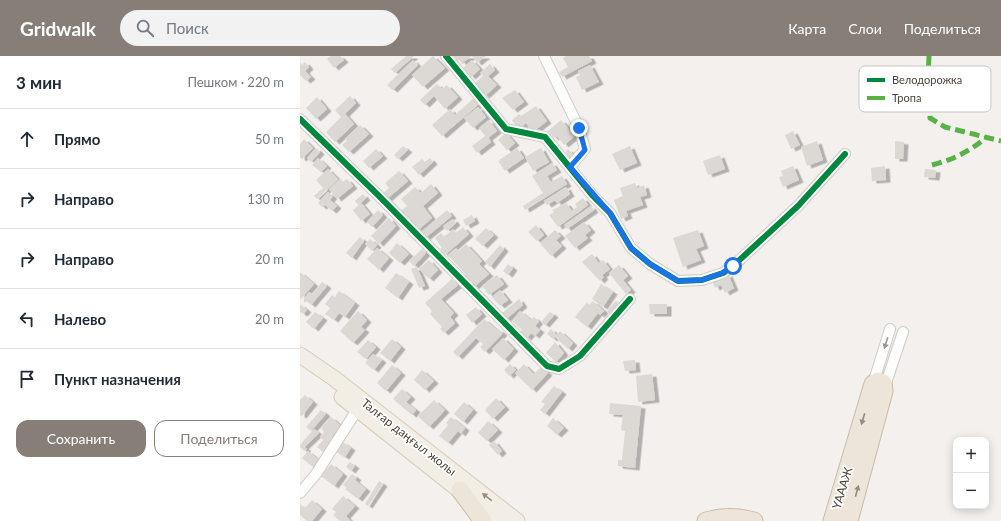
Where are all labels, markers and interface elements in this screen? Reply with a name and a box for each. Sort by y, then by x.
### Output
search box [120,10,400,46]
text: Gridwalk [20,17,96,40]
icon: search [134,17,156,39]
text: Поиск [166,19,209,37]
text: Карта [788,20,826,37]
text: Слои [848,20,882,37]
text: Поделиться [904,20,981,37]
legend [859,66,991,112]
text: 3 мин [16,72,62,93]
text: Велодорожка [892,73,962,86]
text: Пешком · 220 m [187,74,284,90]
text: Тропа [892,91,921,104]
route end [570,119,588,137]
icon: ahead [16,128,38,150]
text: Прямо [54,130,100,148]
text: 50 m [255,131,284,147]
icon: right [16,188,38,210]
text: Направо [54,190,114,208]
text: 130 m [247,191,284,207]
icon: right [16,248,38,270]
text: Направо [54,250,114,268]
text: 20 m [255,251,284,267]
route start [724,257,742,275]
icon: left [16,308,38,330]
text: Налево [54,310,106,328]
text: 20 m [255,311,284,327]
one-way arrow [883,337,889,349]
icon: arrive [16,368,38,390]
text: Пункт назначения [54,370,181,388]
street label: Талғар даңғыл жолы [359,395,459,479]
one-way arrow [860,414,866,426]
button: Сохранить [16,420,146,457]
button: Поделиться [154,420,284,457]
map controls [953,437,989,509]
button: + [953,437,989,473]
street label: ҮАААЖ [828,465,856,511]
button: − [953,473,989,509]
one-way arrow [854,485,860,497]
one-way arrow [481,493,492,501]

